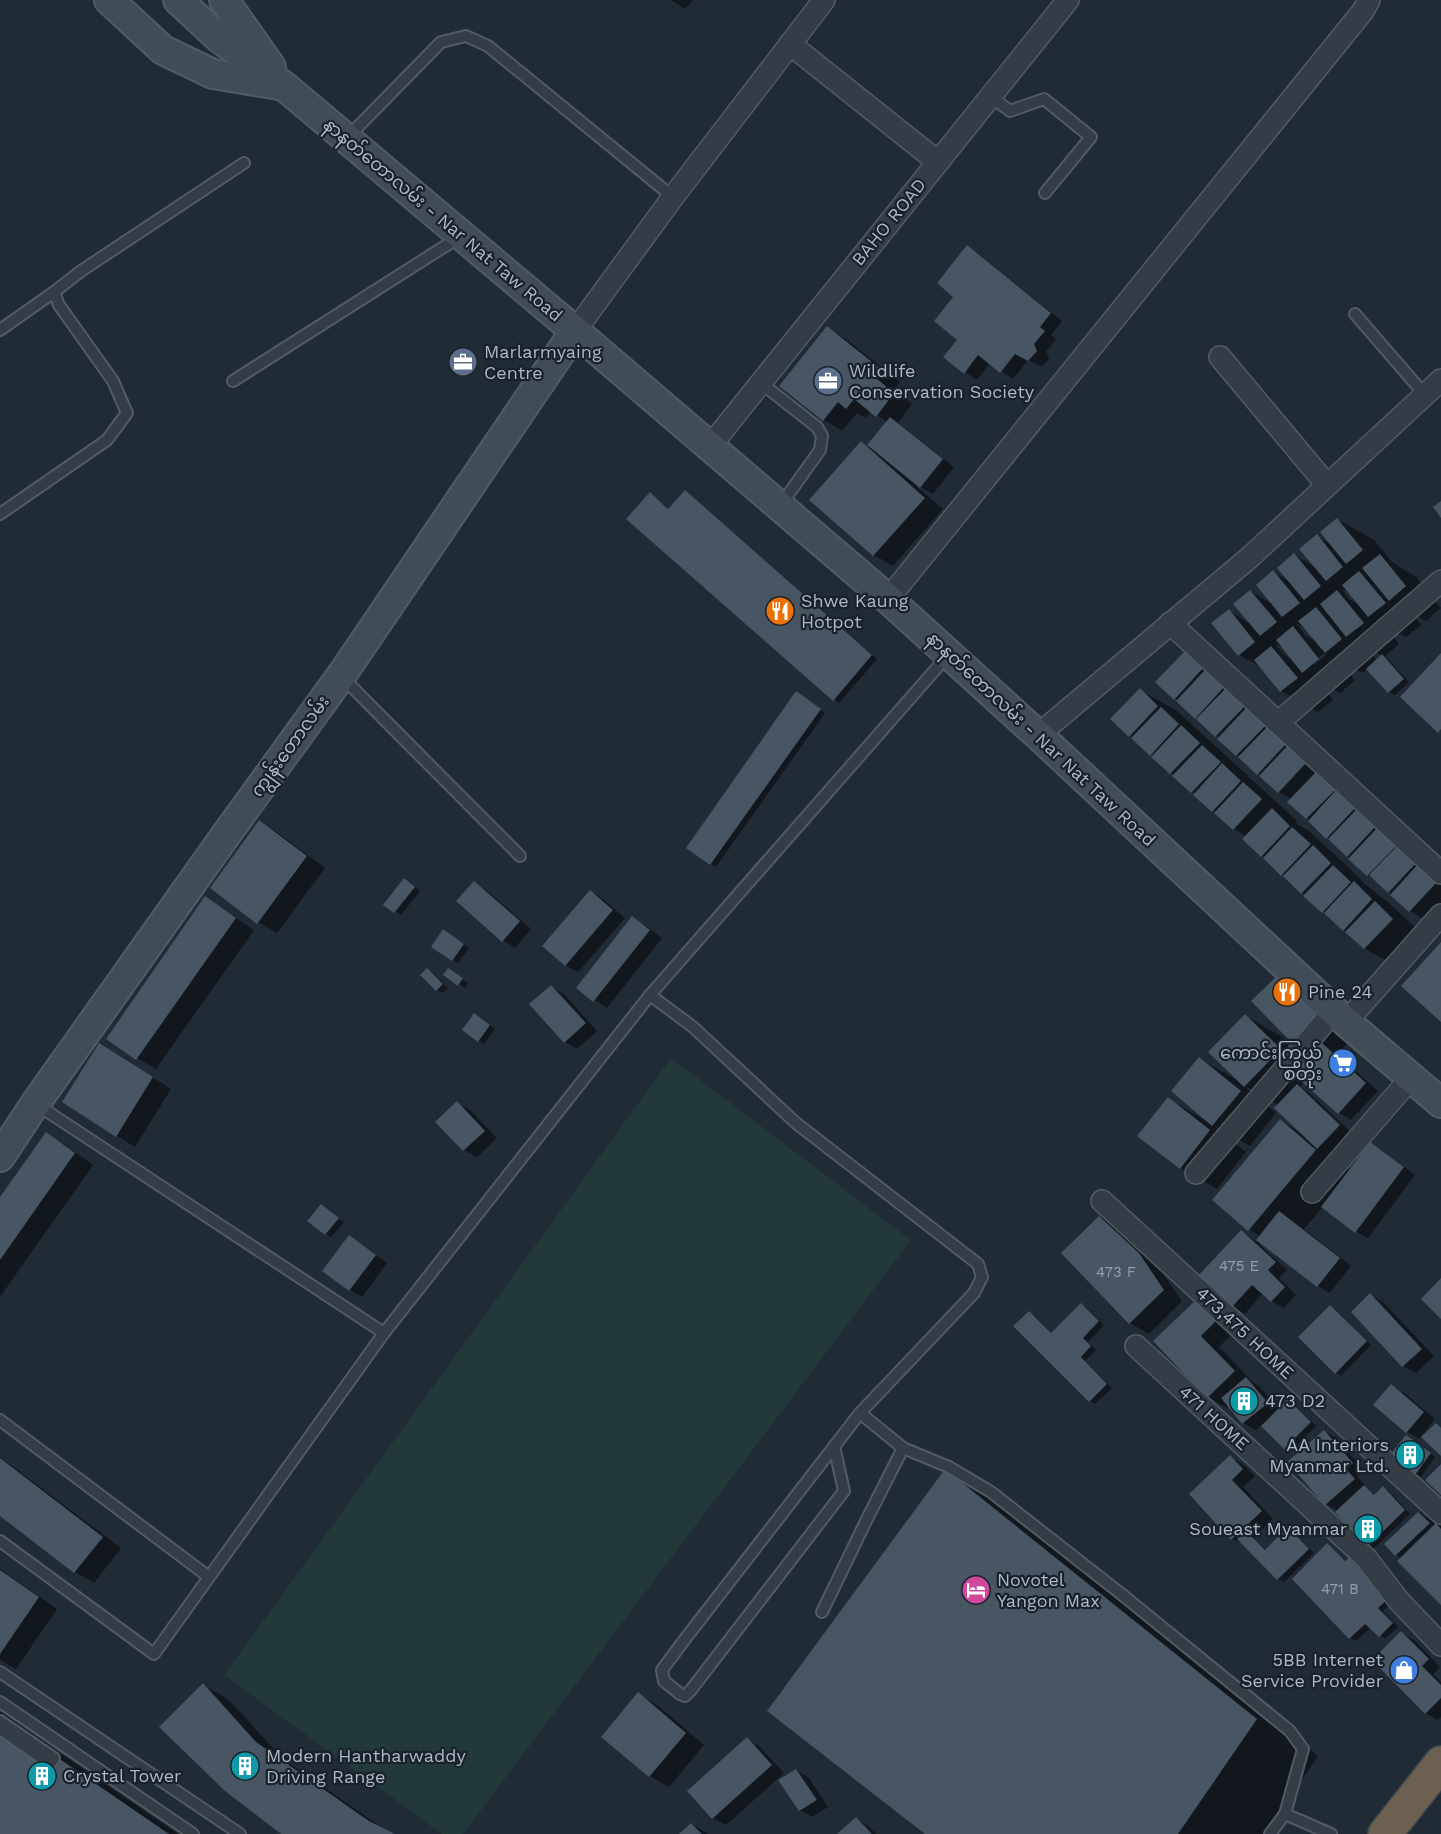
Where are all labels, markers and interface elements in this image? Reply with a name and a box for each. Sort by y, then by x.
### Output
street label: နာနတ်တောလမ်း - Nar Nat Taw Road [317,112,568,329]
street label: BAHO ROAD [847,174,930,270]
place label: Marlarmyaing Centre [484,341,602,383]
office icon: Marlarmyaing Centre [447,346,479,378]
place label: Wildlife Conservation Society [849,360,1035,402]
office icon: Wildlife Conservation Society [812,365,844,397]
place label: Shwe Kaung Hotpot [801,590,909,632]
restaurant icon: Shwe Kaung Hotpot [764,595,796,627]
street label: နာနတ်တောလမ်း - Nar Nat Taw Road [919,626,1161,854]
street label: ကျွန်းတောလမ်း [244,690,339,804]
restaurant icon: Pine 24 [1271,976,1303,1008]
place label: Pine 24 [1308,981,1372,1002]
place label: ကောင်းကြွယ် စတိုး [1220,1040,1322,1089]
supermarket icon: ကောင်းကြွယ် စတိုး [1327,1047,1359,1079]
house number: 475 E [1219,1257,1259,1275]
house number: 473 F [1096,1263,1136,1281]
street label: 473,475 HOME [1192,1282,1298,1383]
street label: 471 HOME [1175,1381,1254,1455]
building icon: 473 D2 [1228,1385,1260,1417]
place label: 473 D2 [1265,1390,1325,1411]
place label: AA Interiors Myanmar Ltd. [1269,1434,1389,1476]
building icon: AA Interiors Myanmar Ltd. [1394,1439,1426,1471]
building icon: Soueast Myanmar [1352,1513,1384,1545]
place label: Soueast Myanmar [1189,1518,1347,1539]
place label: Novotel Yangon Max [997,1569,1100,1611]
hotel icon: Novotel Yangon Max [960,1574,992,1606]
house number: 471 B [1321,1580,1359,1598]
place label: 5BB Internet Service Provider [1241,1649,1383,1691]
shop icon: 5BB Internet Service Provider [1388,1654,1420,1686]
place label: Modern Hantharwaddy Driving Range [266,1745,466,1787]
building icon: Modern Hantharwaddy Driving Range [229,1750,261,1782]
building icon: Crystal Tower [26,1760,58,1792]
place label: Crystal Tower [63,1765,181,1786]

